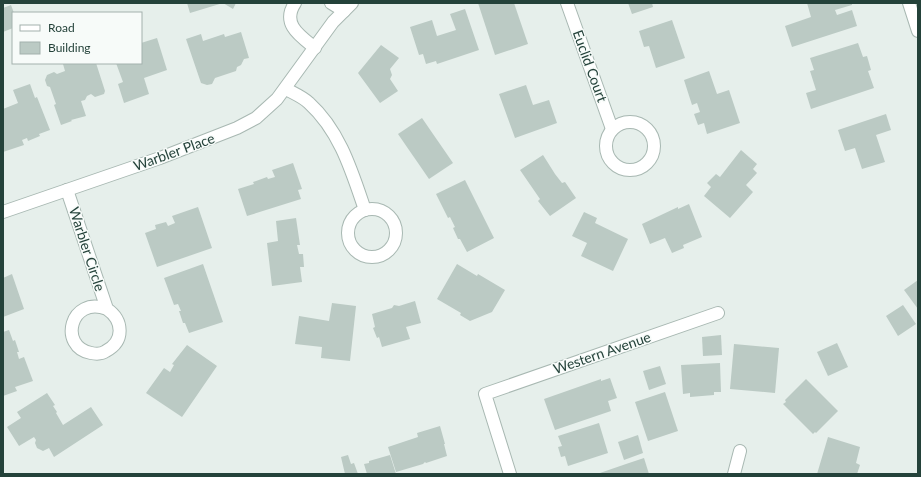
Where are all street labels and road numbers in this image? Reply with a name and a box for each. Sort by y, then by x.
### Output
street label: Euclid Court [570,27,611,104]
street label: Warbler Place [131,129,217,174]
street label: Warbler Circle [66,205,109,293]
street label: Western Avenue [551,328,653,377]

